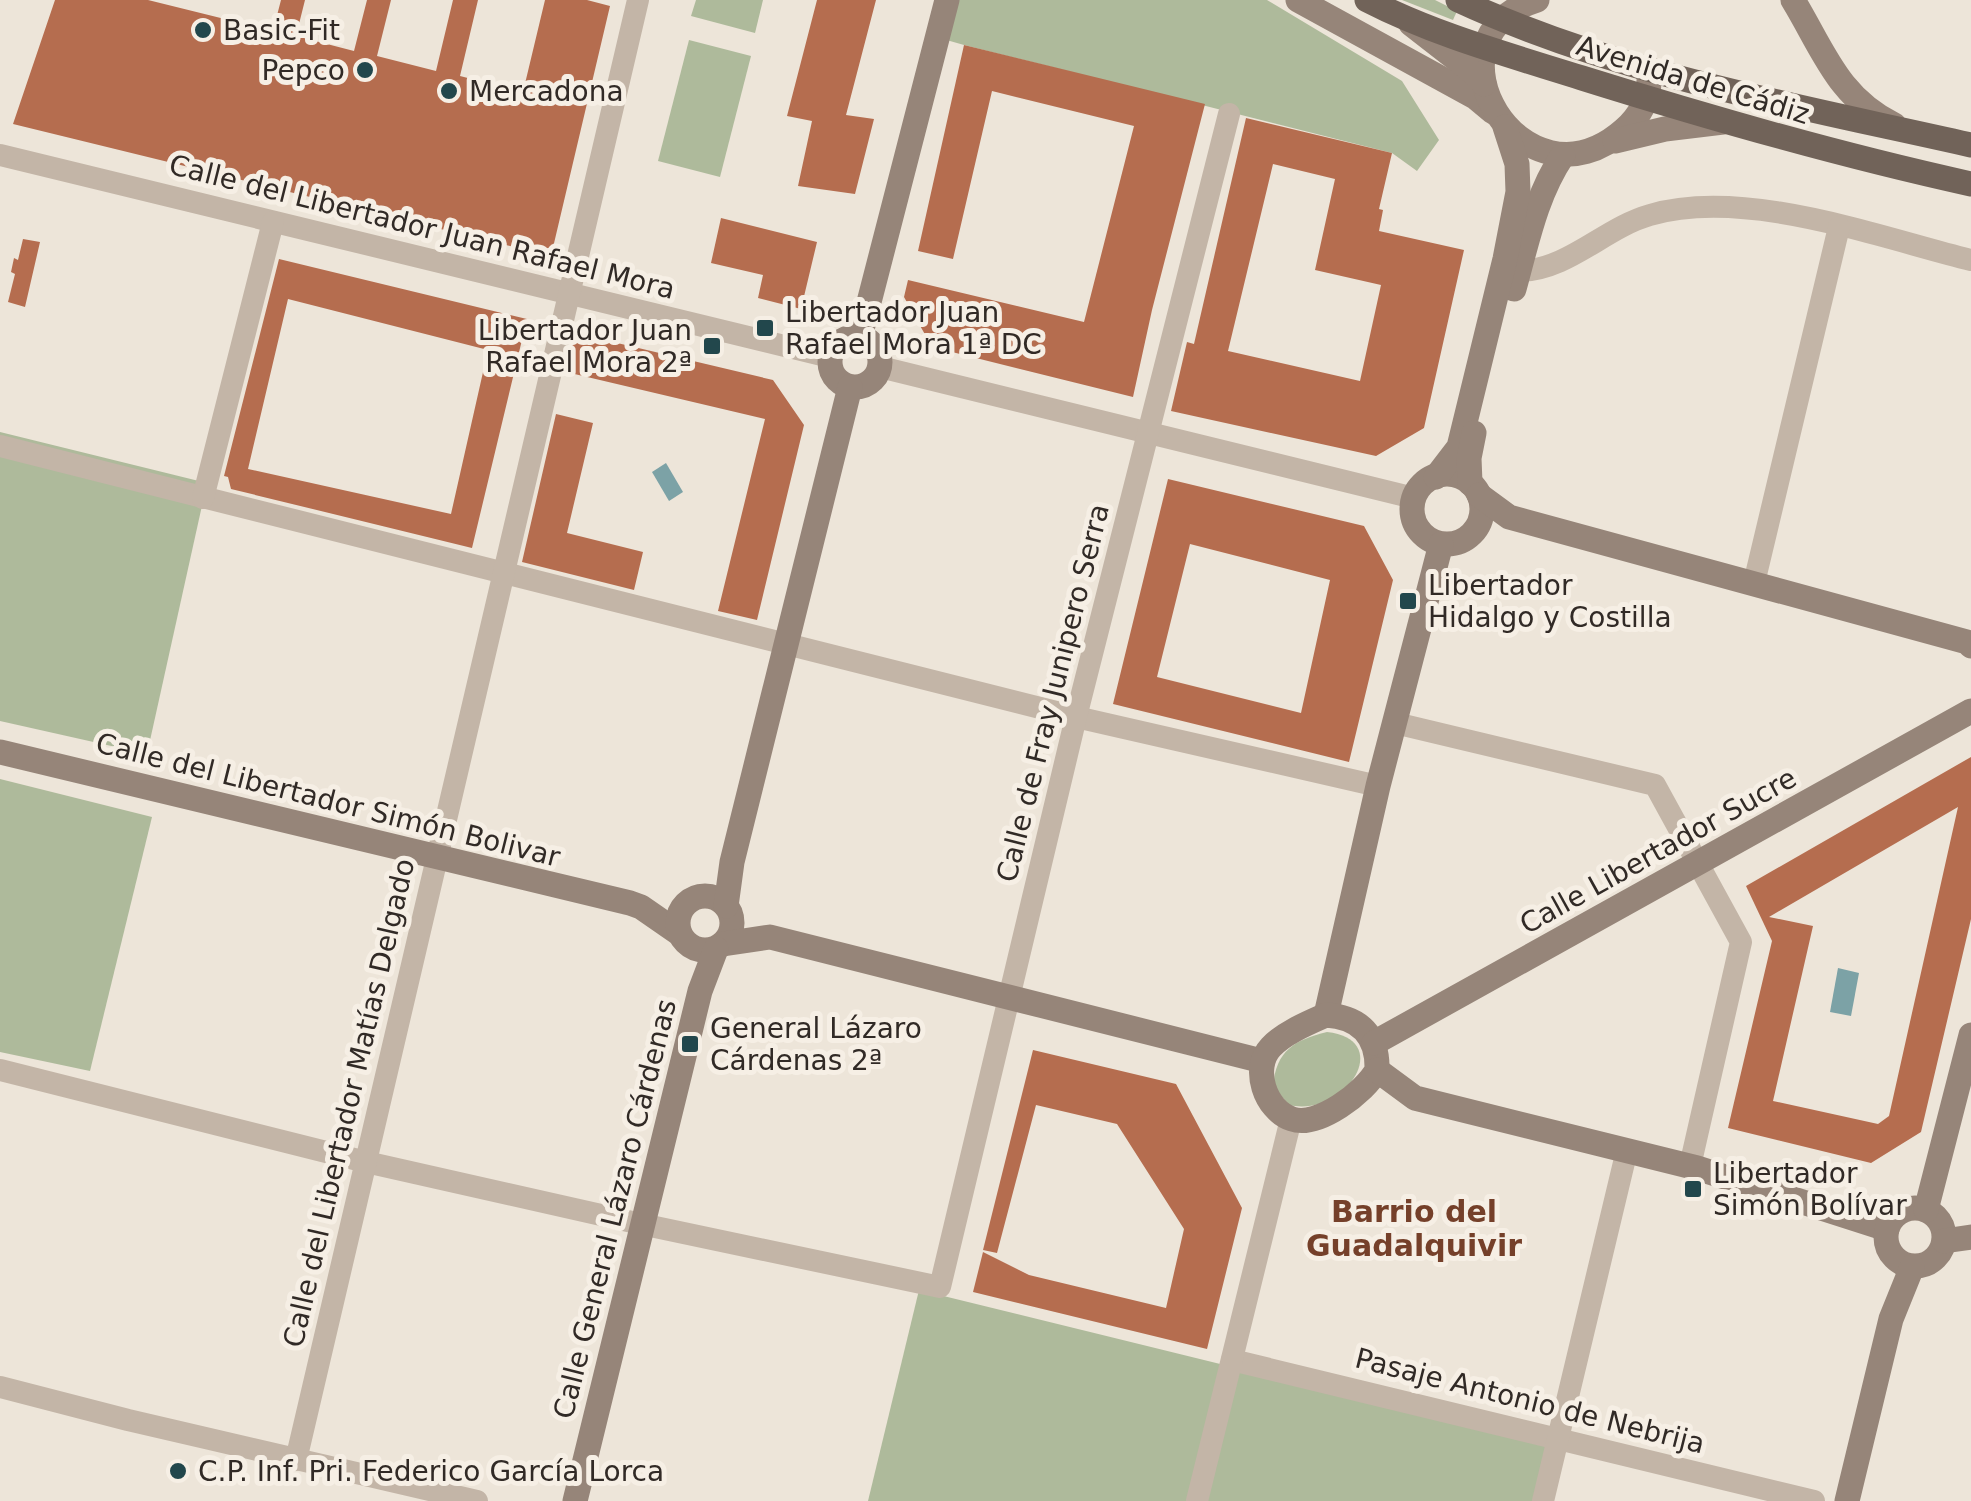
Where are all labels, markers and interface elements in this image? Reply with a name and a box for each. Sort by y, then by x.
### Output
place label: Basic-Fit [223,14,340,47]
marker: Basic-Fit [192,19,214,41]
street label: Avenida de Cádiz [1573,29,1813,131]
place label: Pepco [262,54,345,87]
marker: Pepco [354,59,376,81]
place label: Mercadona [469,75,624,108]
marker: Mercadona [438,80,460,102]
street label: Calle del Libertador Juan Rafael Mora [166,148,678,306]
place label: Libertador Juan Rafael Mora 1ª DC [785,296,1042,361]
place label: Libertador Juan Rafael Mora 2ª [478,314,692,379]
marker: Libertador Juan Rafael Mora 1ª DC [754,317,776,339]
marker: Libertador Juan Rafael Mora 2ª [701,335,723,357]
street label: Calle de Fray Junipero Serra [990,500,1116,886]
place label: Libertador Hidalgo y Costilla [1428,569,1672,634]
marker: Libertador Hidalgo y Costilla [1397,590,1419,612]
street label: Calle del Libertador Simón Bolivar [93,726,564,874]
street label: Calle Libertador Sucre [1514,761,1802,941]
street label: Calle del Libertador Matías Delgado [277,855,421,1351]
street label: Calle General Lázaro Cárdenas [547,996,683,1422]
place label: General Lázaro Cárdenas 2ª [710,1012,922,1077]
marker: General Lázaro Cárdenas 2ª [679,1033,701,1055]
place label: Libertador Simón Bolívar [1713,1157,1907,1222]
marker: Libertador Simón Bolívar [1682,1178,1704,1200]
district label: Barrio del Guadalquivir [1306,1194,1522,1263]
street label: Pasaje Antonio de Nebrija [1352,1342,1708,1460]
place label: C.P. Inf. Pri. Federico García Lorca [198,1455,664,1488]
marker: C.P. Inf. Pri. Federico García Lorca [167,1460,189,1482]

